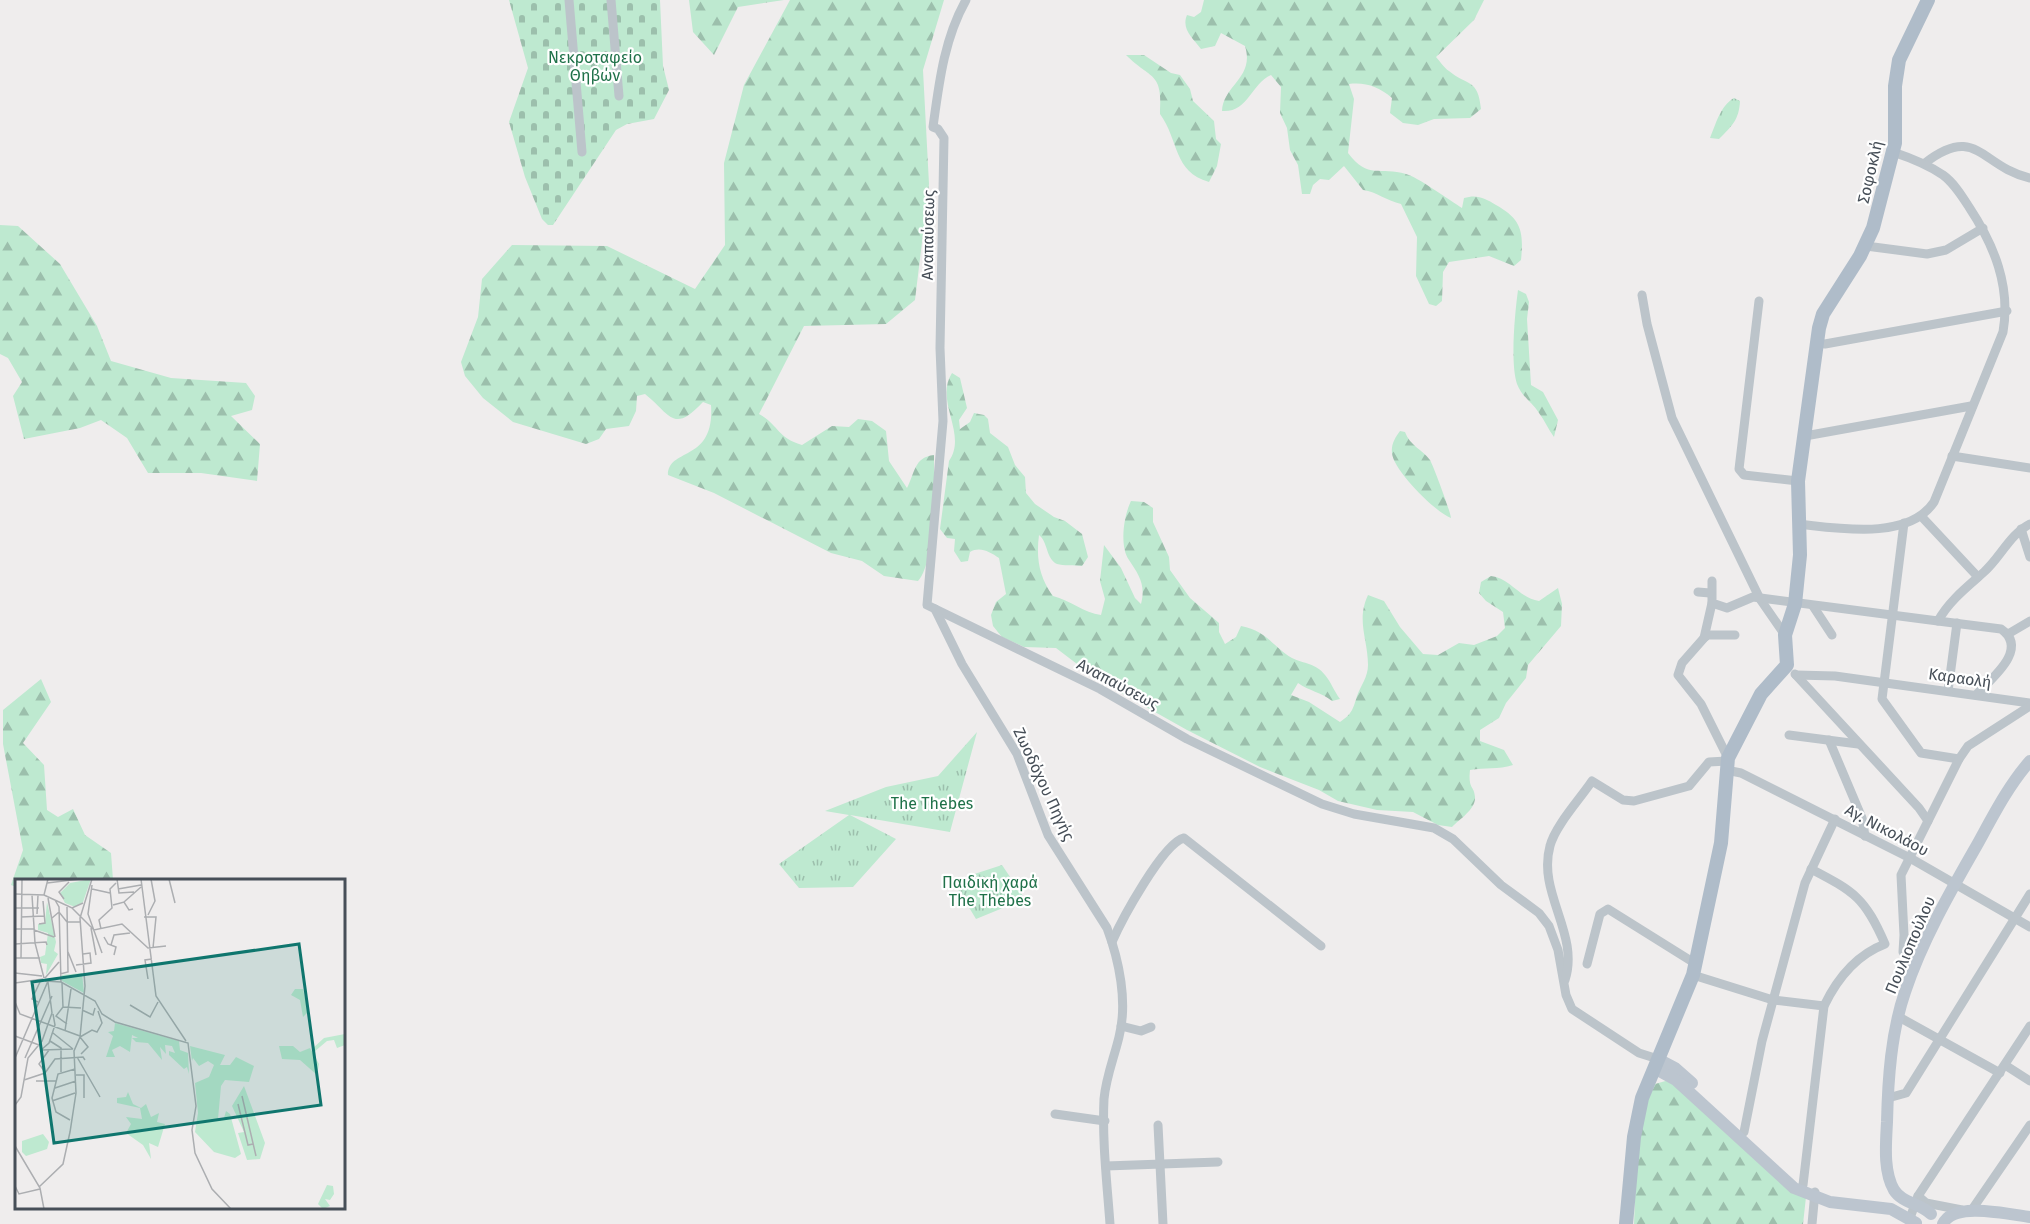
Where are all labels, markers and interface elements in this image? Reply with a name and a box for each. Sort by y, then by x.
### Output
park label: Νεκροταφείο Θηβών [548,48,642,85]
street label: Σοφοκλή [1854,139,1886,205]
street label: Αναπαύσεως [918,189,938,280]
street label: Αναπαύσεως [1074,654,1163,714]
street label: Καραολή [1927,664,1993,692]
street label: Ζωοδόχου Πηγής [1009,724,1079,844]
park label: The Thebes [891,794,973,813]
street label: Αγ. Νικολάου [1842,800,1932,860]
park label: Παιδική χαρά The Thebes [942,873,1038,910]
inset map [15,879,345,1209]
street label: Πουλιοπούλου [1881,893,1939,997]

